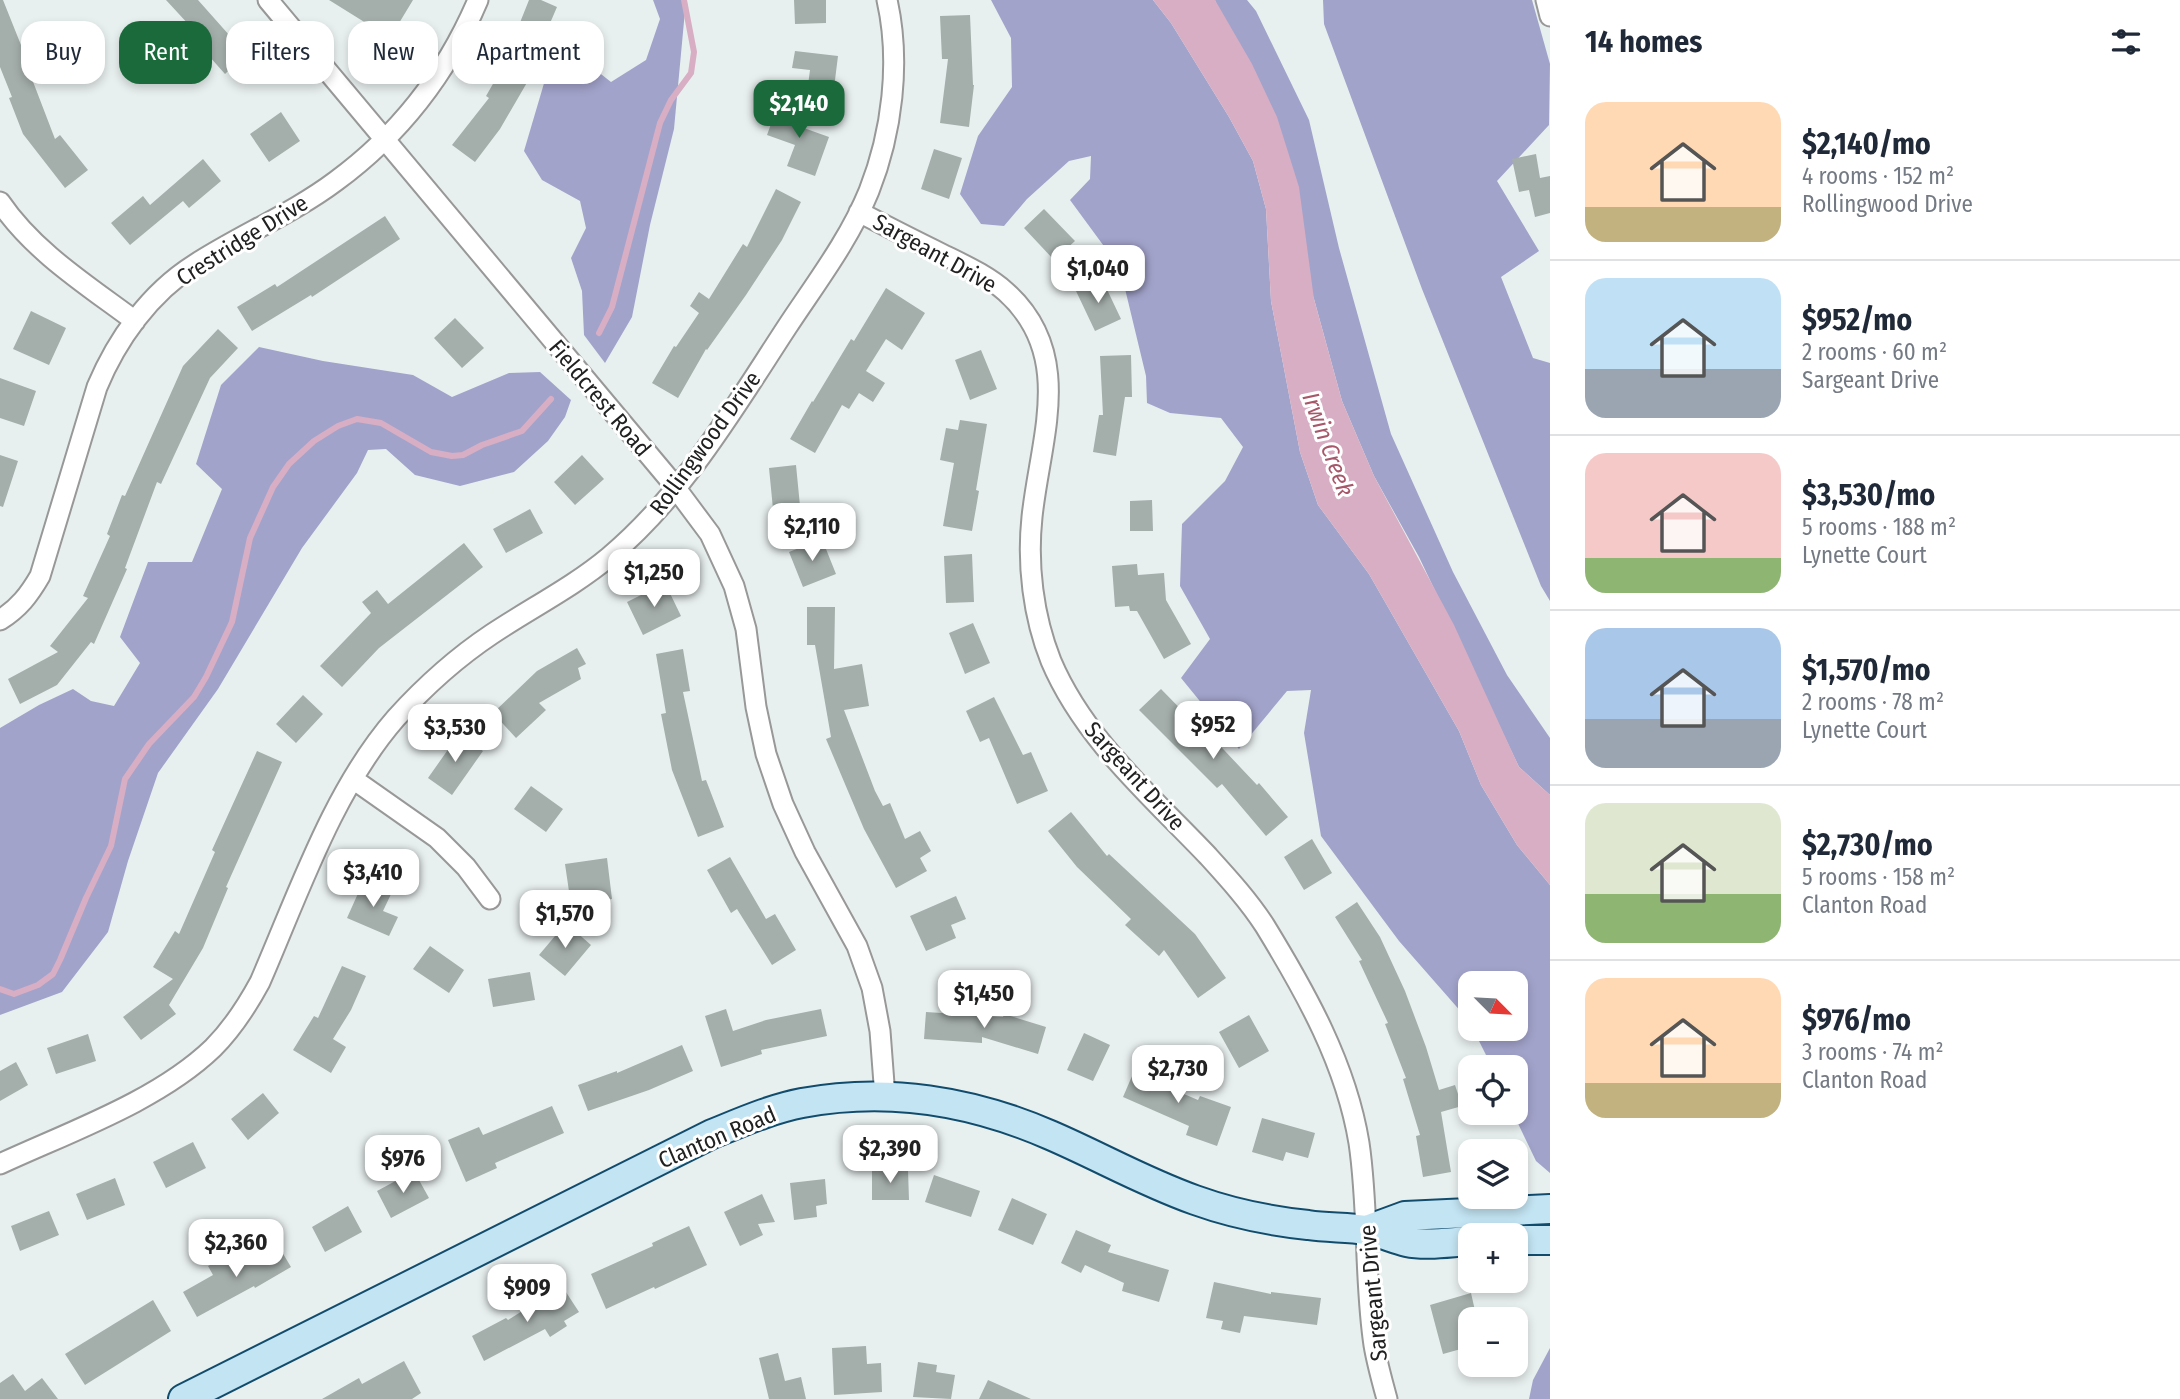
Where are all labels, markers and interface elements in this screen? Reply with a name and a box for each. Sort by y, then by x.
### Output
chip: Buy [21,21,105,84]
chip: Rent [119,21,212,84]
chip: Filters [226,21,334,84]
chip: New [348,21,438,84]
chip: Apartment [452,21,604,84]
icon: filters [2107,23,2145,61]
text: 14 homes [1585,24,1702,60]
pin: $2,140 [742,80,856,140]
text: $2,140 [770,89,828,117]
text: $2,140/mo [1802,126,1931,162]
icon: home [1641,130,1725,214]
text: 4 rooms · 152 m² [1802,162,1954,190]
street label: Crestridge Drive [171,189,313,291]
text: Rollingwood Drive [1802,190,1973,218]
street label: Sargeant Drive [868,208,1002,298]
pin: $1,040 [1041,246,1155,305]
text: $1,040 [1067,254,1129,282]
text: $952/mo [1802,302,1912,338]
icon: home [1641,306,1725,390]
street label: Fieldcrest Road [543,334,657,462]
text: 2 rooms · 60 m² [1802,338,1947,366]
street label: Rollingwood Drive [643,366,767,520]
text: Sargeant Drive [1802,366,1939,394]
water label: Irwin Creek [1296,388,1360,500]
text: $3,530/mo [1802,477,1935,513]
icon: home [1641,481,1725,565]
pin: $2,110 [755,504,869,563]
text: $2,110 [784,512,840,540]
text: 5 rooms · 188 m² [1802,513,1956,541]
text: Lynette Court [1802,541,1927,569]
pin: $1,250 [597,550,711,609]
text: $1,250 [624,558,684,586]
text: $1,570/mo [1802,652,1931,688]
icon: home [1641,656,1725,740]
text: 2 rooms · 78 m² [1802,688,1944,716]
pin: $952 [1172,702,1254,761]
pin: $3,530 [398,704,512,764]
text: $952 [1191,710,1235,738]
text: $3,530 [424,713,486,741]
street label: Sargeant Drive [1079,716,1191,836]
text: Lynette Court [1802,716,1927,744]
text: $2,730/mo [1802,827,1933,863]
icon: home [1641,831,1725,915]
pin: $3,410 [316,850,430,909]
text: $3,410 [343,858,403,886]
text: 5 rooms · 158 m² [1802,863,1955,891]
pin: $1,570 [508,890,622,950]
text: Clanton Road [1802,891,1927,919]
text: $1,570 [536,899,594,927]
pin: $1,450 [927,970,1041,1030]
north arrow [1458,971,1528,1041]
map controls [1458,971,1528,1377]
text: $1,450 [954,979,1014,1007]
text: $976/mo [1802,1002,1911,1038]
icon: home [1641,1006,1725,1090]
text: 3 rooms · 74 m² [1802,1038,1944,1066]
pin: $2,730 [1121,1046,1235,1105]
text: $2,730 [1148,1054,1208,1082]
button: locate [1458,1055,1528,1125]
text: Clanton Road [1802,1066,1927,1094]
street label: Clanton Road [654,1100,780,1174]
pin: $2,390 [833,1126,947,1185]
text: $2,390 [859,1134,921,1162]
pin: $976 [362,1136,444,1195]
button: layers [1458,1139,1528,1209]
text: $976 [381,1144,425,1172]
pin: $2,360 [179,1220,293,1279]
button: + [1458,1223,1528,1293]
street label: Sargeant Drive [1353,1224,1393,1362]
text: $2,360 [205,1228,267,1256]
pin: $909 [486,1264,568,1324]
text: $909 [503,1273,551,1301]
button: − [1458,1307,1528,1377]

